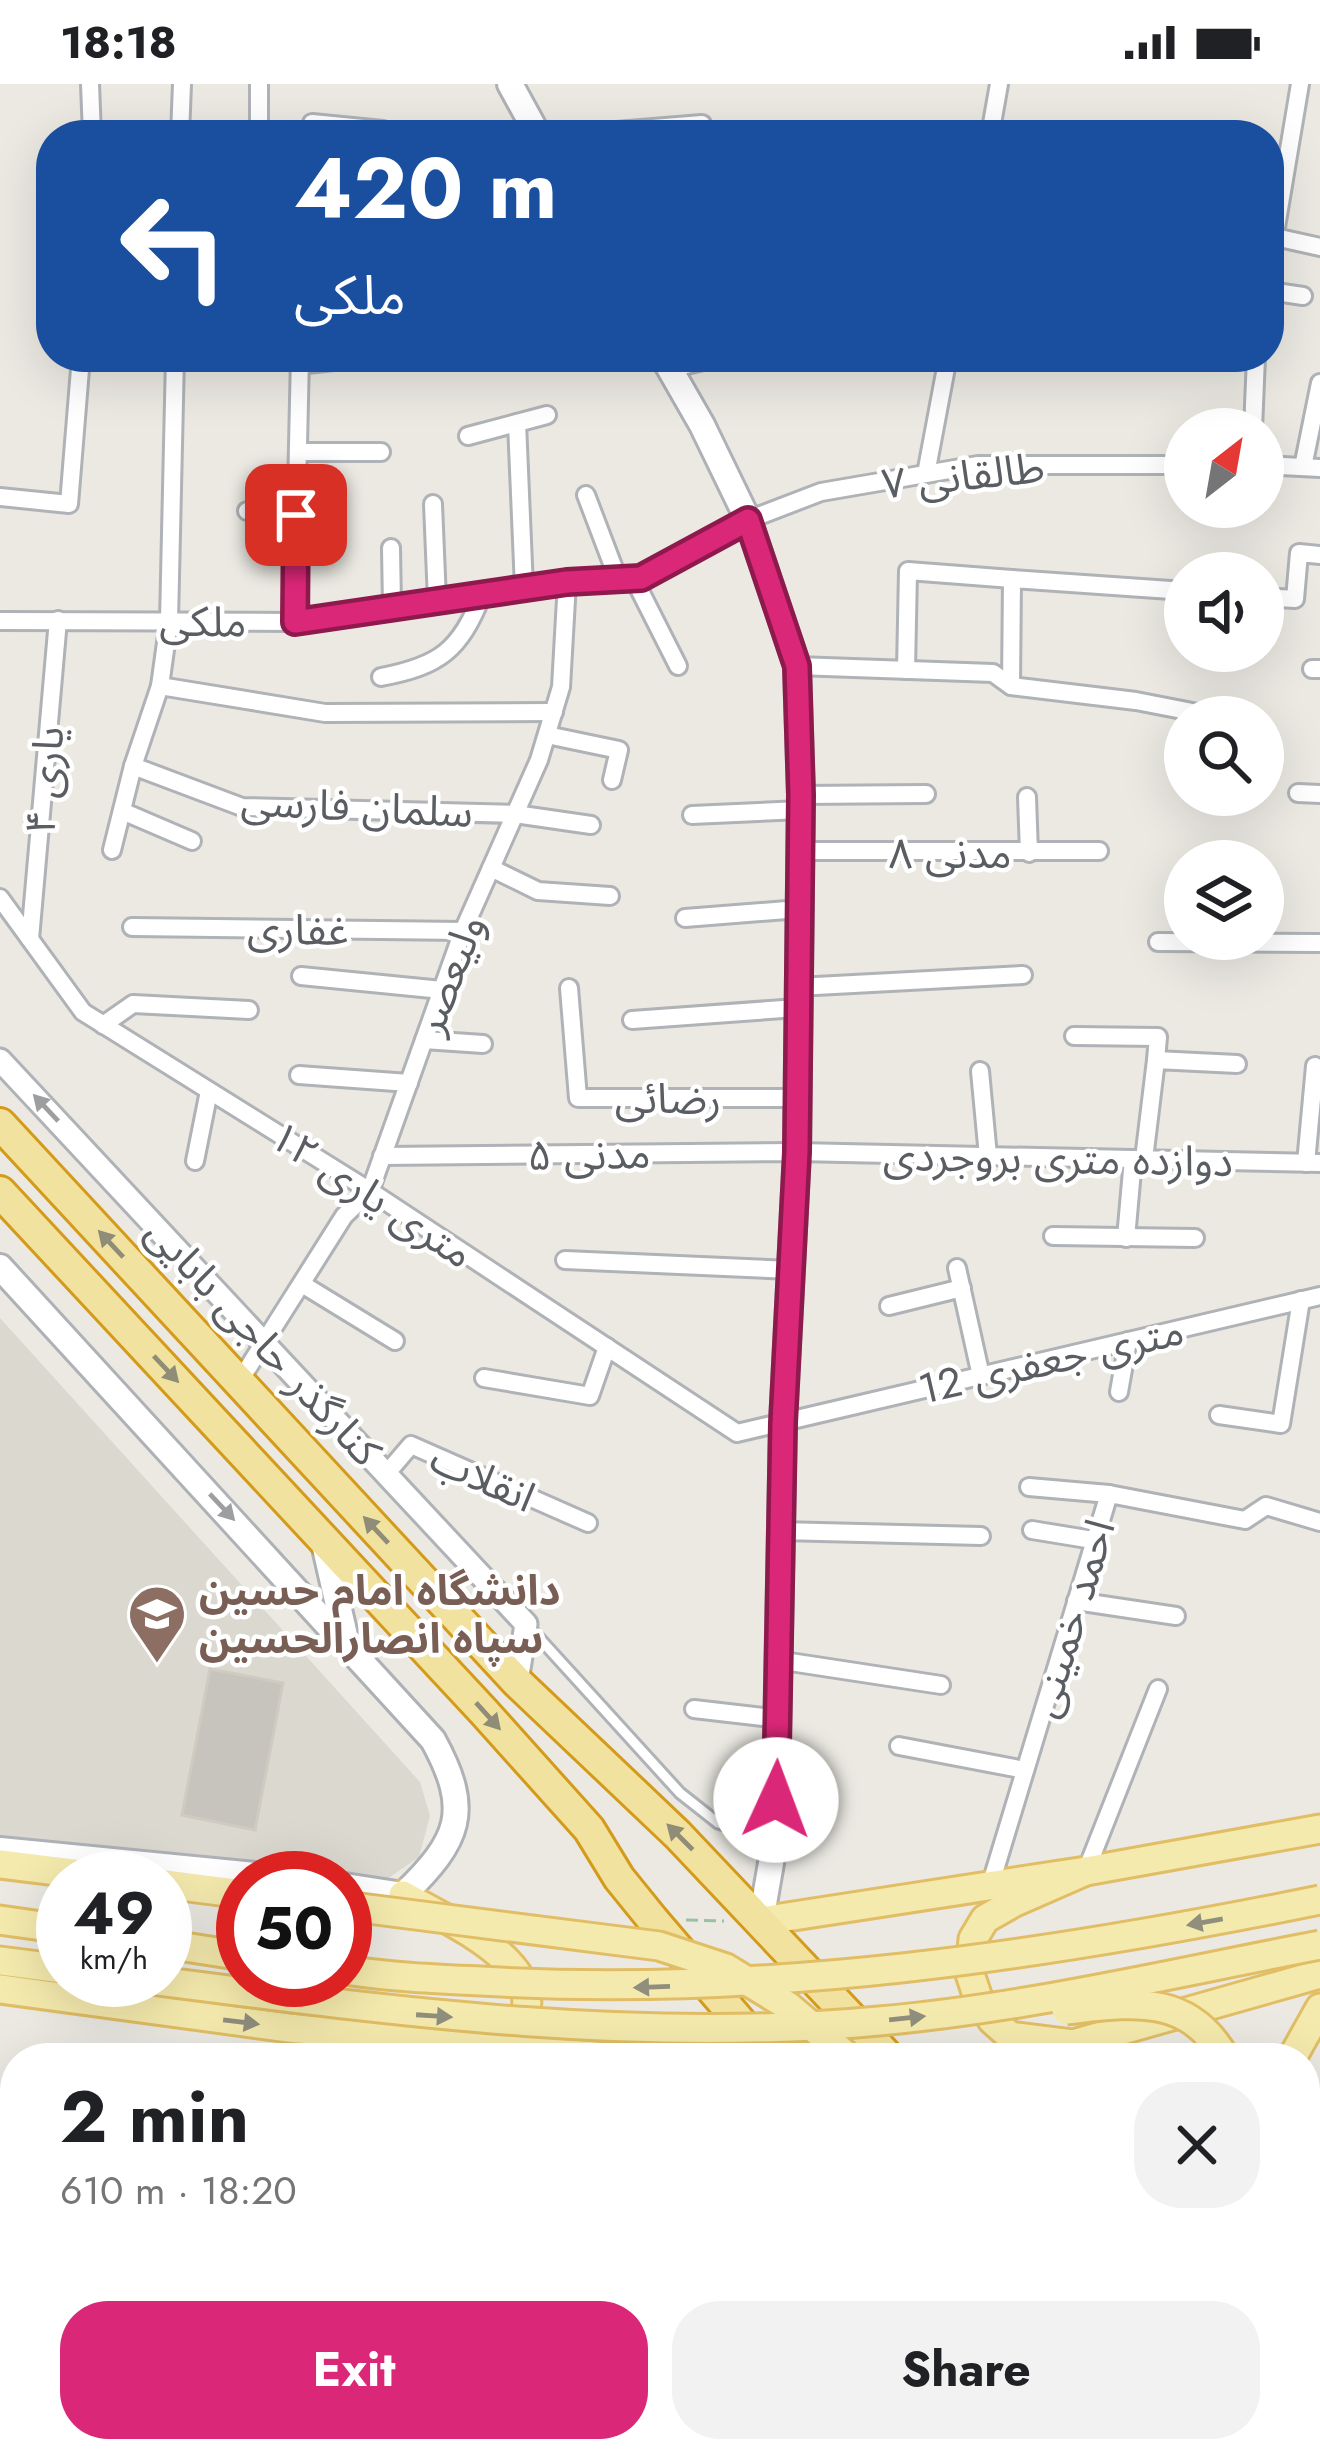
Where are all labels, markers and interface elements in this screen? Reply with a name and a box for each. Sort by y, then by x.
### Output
text: 18:18 [60,10,177,75]
text: 420 m [294,128,557,250]
icon: left [96,168,252,324]
text: ملکی [294,256,406,334]
north arrow [1164,408,1284,528]
map controls [1164,408,1284,960]
street label: طالقانی ۷ [879,437,1048,514]
pin [245,464,347,566]
icon: arrive [263,482,329,548]
button: sound [1164,552,1284,672]
street label: ملکی [159,590,247,653]
button: search [1164,696,1284,816]
street label: یاری ۴ [9,723,80,837]
street label: سلمان فارسی [239,770,475,843]
street label: مدنی ۸ [888,823,1012,884]
button: layers [1164,840,1284,960]
street label: غفاری [247,898,349,961]
street label: ولیعصر [398,905,500,1045]
street label: رضائی [615,1068,721,1129]
one-way arrow [32,1094,60,1123]
street label: ۱۲ متری یاری [258,1106,485,1283]
street label: مدنی ۵ [527,1123,651,1186]
street label: دوازده متری بروجردی [882,1125,1234,1192]
street label: کنارگذر حاجی بابایی [132,1203,396,1480]
one-way arrow [98,1230,125,1259]
street label: 12 متری جعفری [913,1299,1190,1420]
one-way arrow [152,1354,179,1383]
street label: انقلاب [421,1427,545,1527]
one-way arrow [208,1492,235,1521]
street label: احمد خمینی [1012,1512,1130,1725]
one-way arrow [363,1516,390,1545]
place label: دانشگاه امام حسین سپاه انصارالحسین [199,1560,560,1669]
school or university icon: دانشگاه امام حسین سپاه انصارالحسین [126,1583,188,1665]
one-way arrow [474,1702,501,1731]
position arrow [713,1737,839,1863]
one-way arrow [666,1823,694,1852]
speed limit sign: 50 [216,1851,372,2007]
text: 49 [73,1870,155,1957]
one-way arrow [1186,1914,1224,1932]
text: km/h [80,1937,148,1980]
one-way arrow [632,1977,670,1996]
one-way arrow [416,2006,453,2025]
one-way arrow [889,2009,926,2028]
one-way arrow [222,2013,260,2032]
text: 2 min [60,2065,249,2169]
button: close [1134,2082,1260,2208]
text: 610 m · 18:20 [60,2162,297,2219]
button: Exit [60,2301,648,2439]
button: Share [672,2301,1260,2439]

